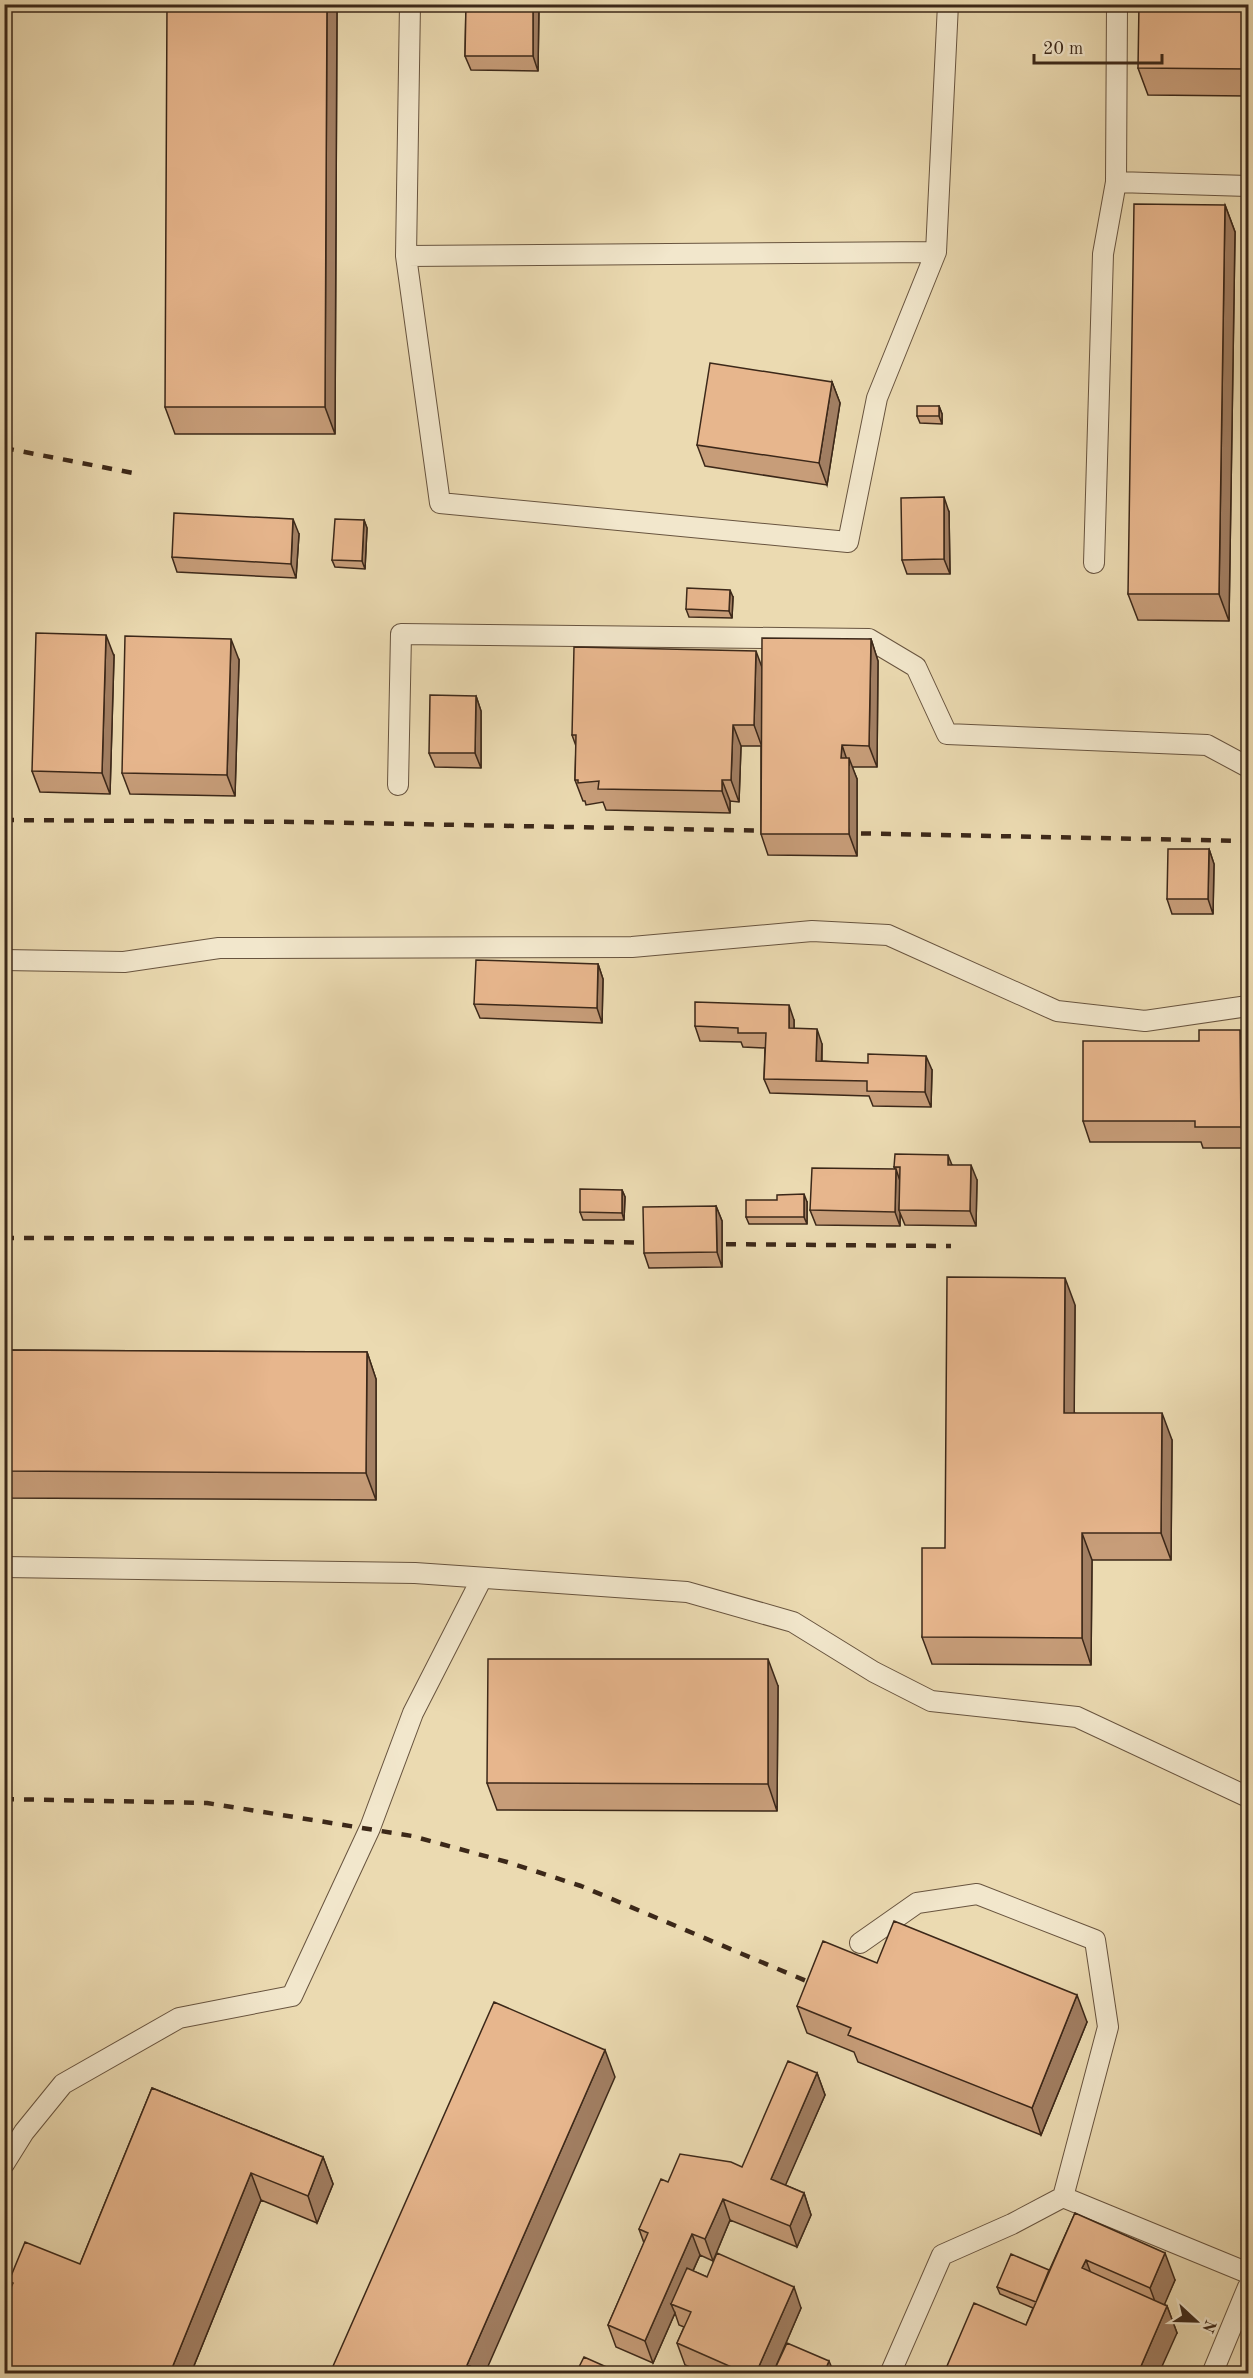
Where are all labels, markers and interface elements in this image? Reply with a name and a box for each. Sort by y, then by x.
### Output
scale bar [1034,27,1162,65]
text: 20 m [1043,40,1083,58]
north arrow [1166,2291,1226,2351]
text: N [1198,2317,1218,2335]

